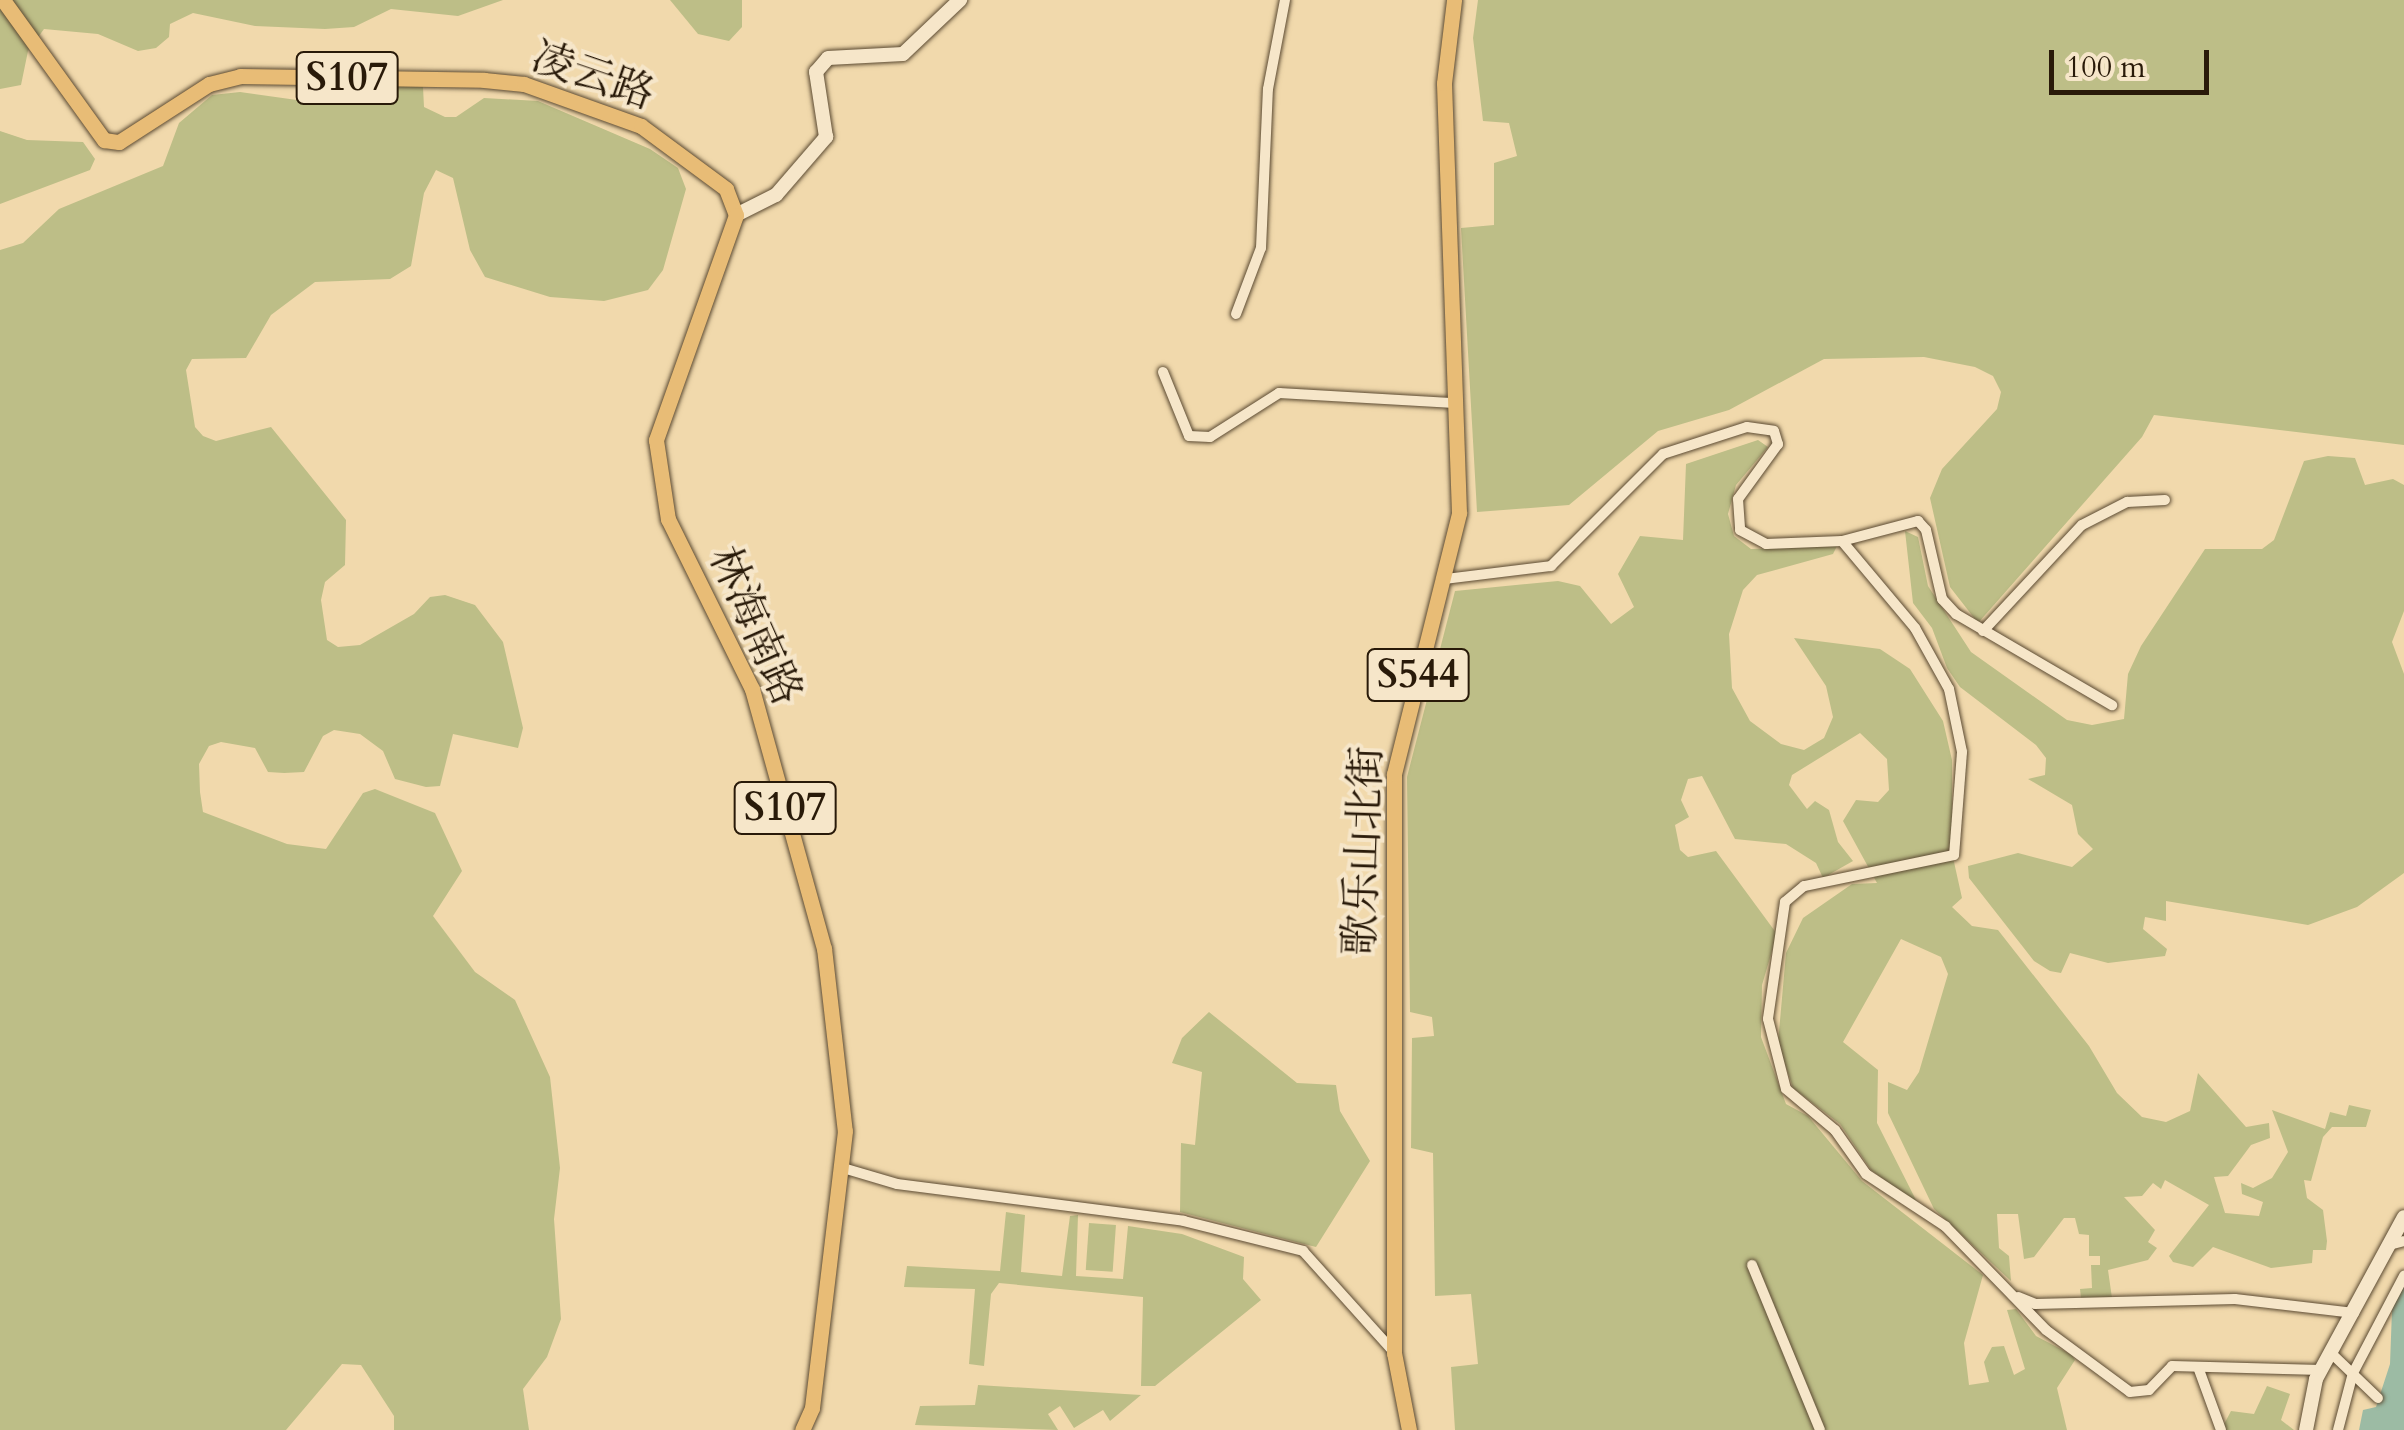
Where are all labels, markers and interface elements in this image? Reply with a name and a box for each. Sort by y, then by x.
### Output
scale bar [2054,30,2214,92]
street label: 凌云路 [525,32,661,120]
road number: S107 [294,43,400,113]
text: 100 m [2066,47,2146,88]
street label: 林海南路 [698,539,812,713]
road number: S544 [1366,640,1470,710]
street label: 歌乐山北街 [1335,745,1393,957]
road number: S107 [732,773,838,843]

